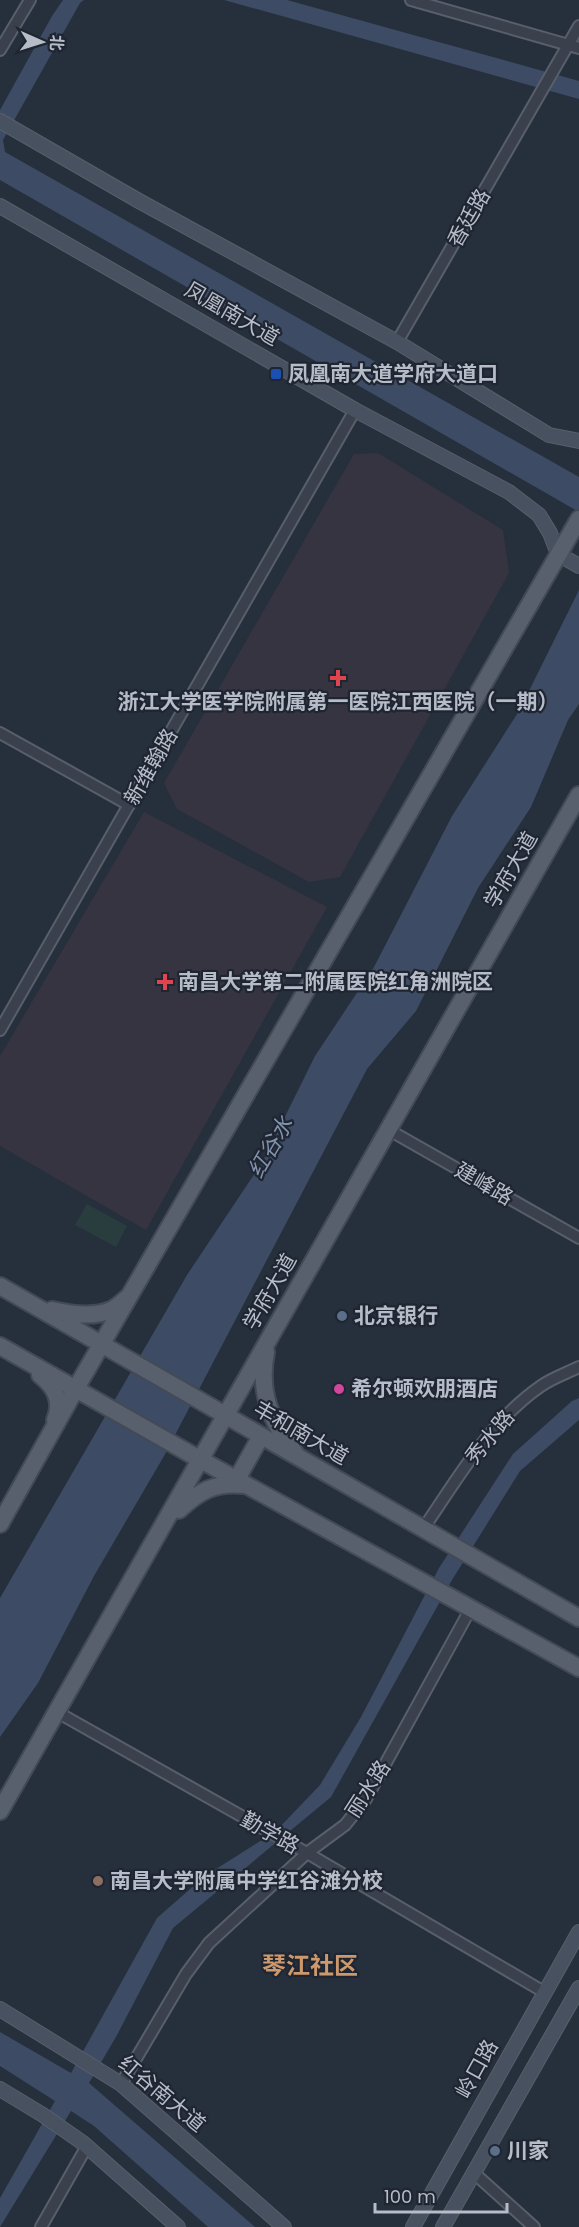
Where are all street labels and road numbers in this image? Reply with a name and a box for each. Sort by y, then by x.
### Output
street label: 香廷路 [440,183,497,252]
street label: 凤凰南大道 [180,275,285,352]
street label: 新维翰路 [117,723,184,810]
street label: 学府大道 [477,826,544,913]
street label: 建峰路 [450,1155,519,1212]
street label: 学府大道 [236,1248,303,1335]
street label: 丰和南大道 [249,1394,354,1471]
street label: 秀水路 [458,1403,521,1470]
street label: 丽水路 [338,1754,397,1823]
street label: 勤学路 [236,1805,305,1861]
street label: 岭口路 [449,2034,505,2103]
street label: 红谷南大道 [113,2049,212,2138]

